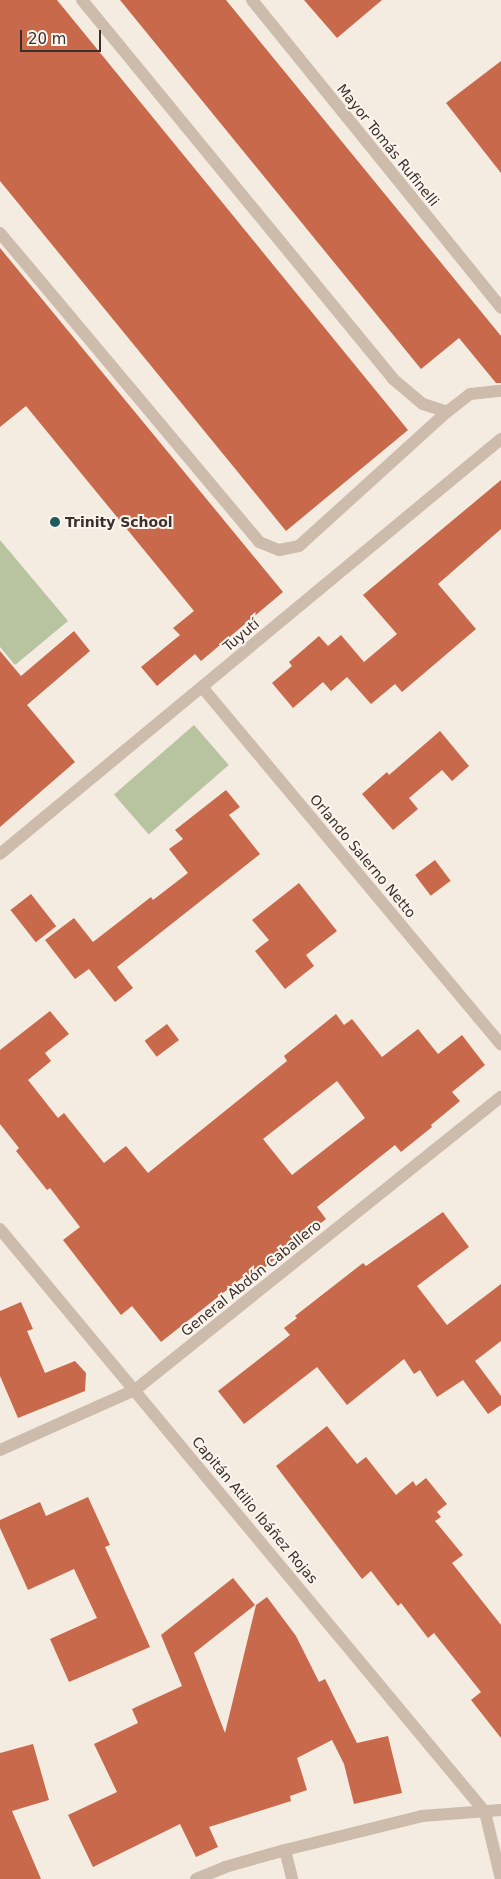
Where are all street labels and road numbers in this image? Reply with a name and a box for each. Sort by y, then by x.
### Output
street label: Mayor Tomás Rufinelli [334,81,442,209]
street label: Tuyutí [220,615,262,655]
street label: Orlando Salerno Netto [306,791,420,921]
street label: General Abdón Caballero [178,1216,324,1340]
street label: Capitán Atilio Ibáñez Rojas [189,1433,321,1587]

